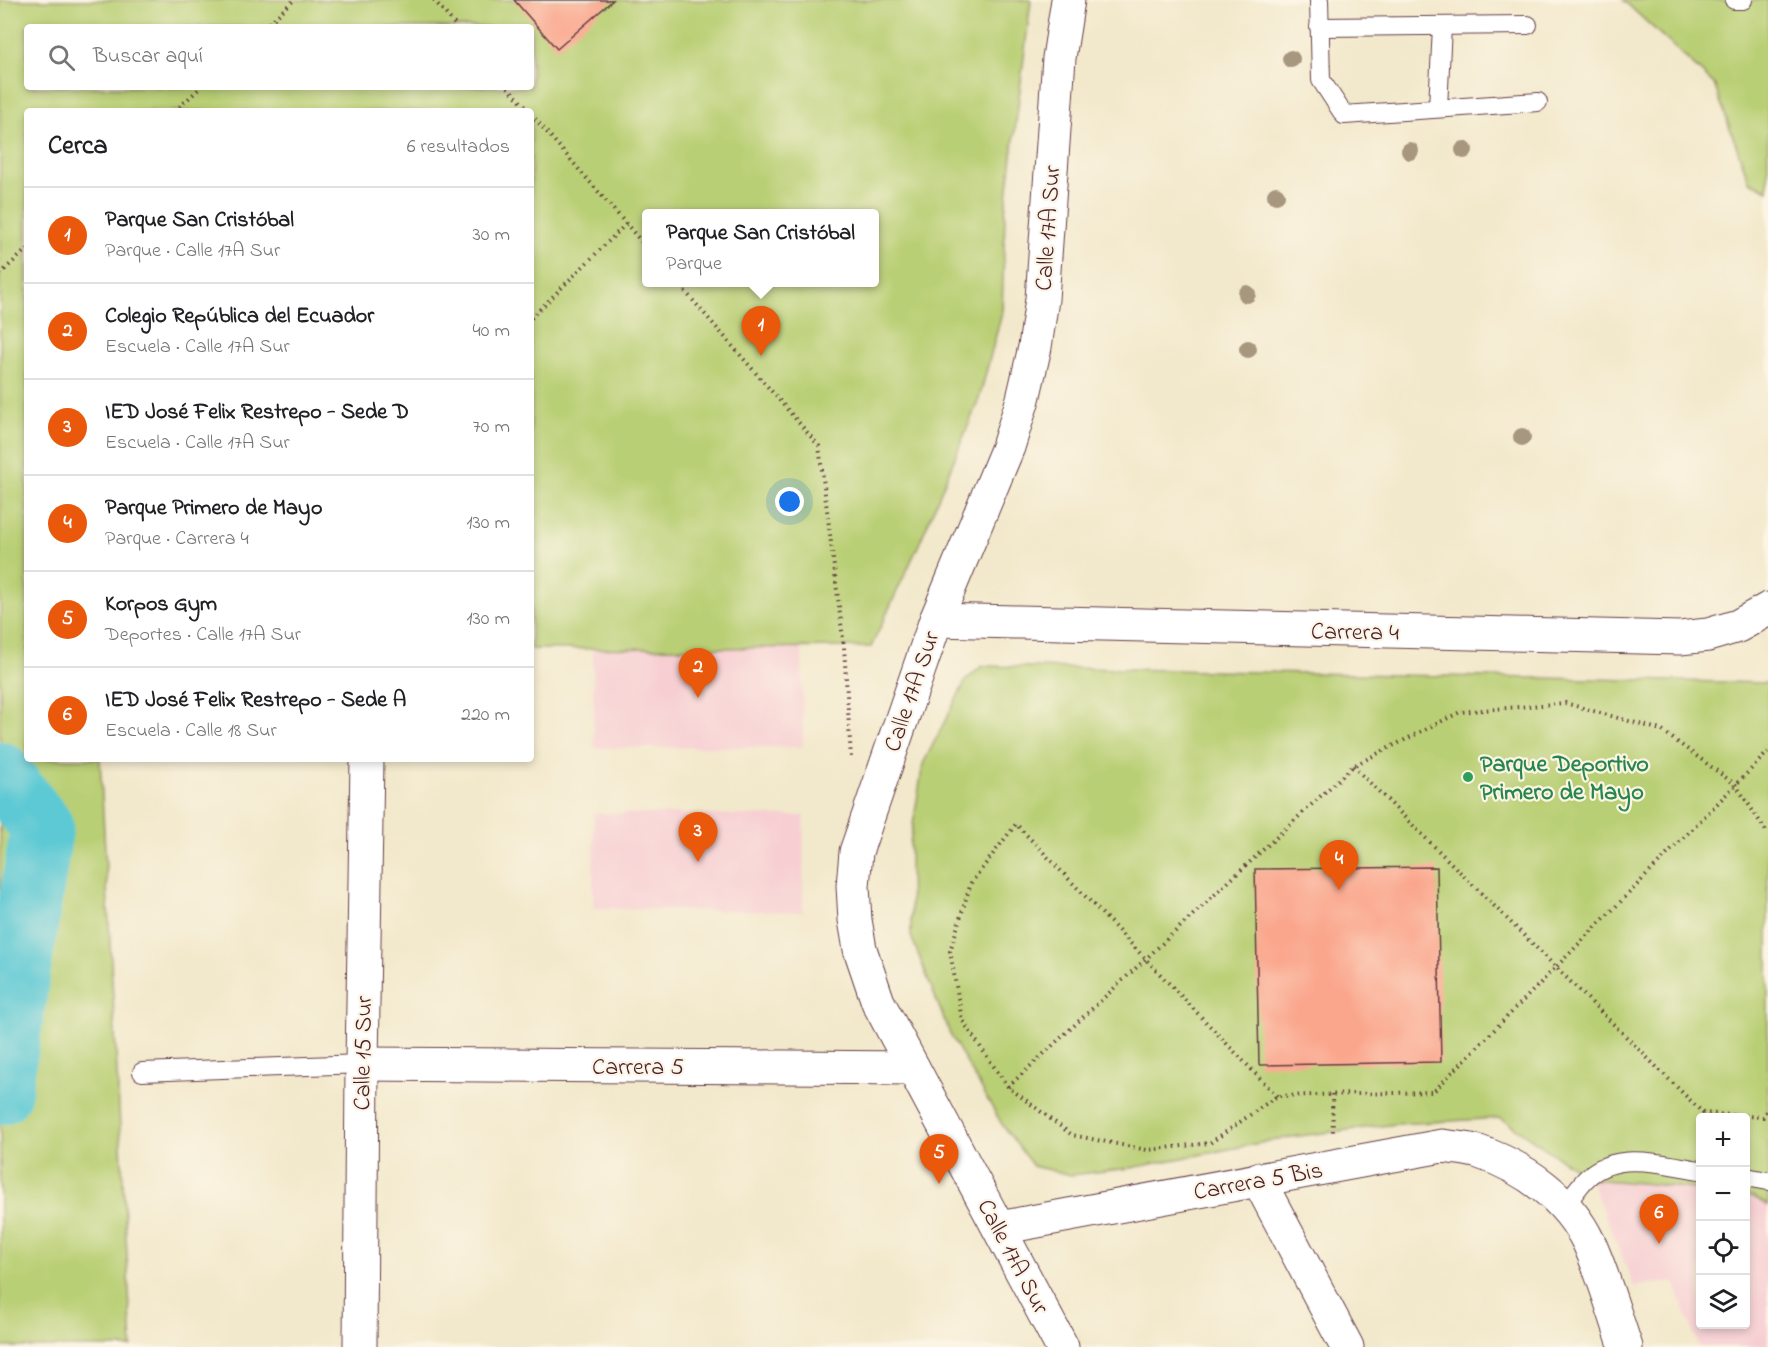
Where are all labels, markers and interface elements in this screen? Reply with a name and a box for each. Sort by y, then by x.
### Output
search box [24,24,534,90]
icon: search [45,41,78,74]
text: Buscar aquí [93,41,203,73]
text: Cerca [48,128,108,166]
text: 6 resultados [407,133,510,162]
street label: Calle 17A Sur [1028,164,1071,292]
text: Parque San Cristóbal [105,205,294,237]
popup [642,209,879,287]
text: Parque San Cristóbal [666,218,855,250]
text: 1 [64,221,71,250]
text: 30 m [473,221,510,250]
text: Parque · Calle 17A Sur [105,237,280,266]
text: Parque [666,250,722,279]
text: Colegio República del Ecuador [105,301,374,333]
pin: 1 [742,306,780,356]
text: 2 [63,317,72,346]
text: 40 m [473,317,510,346]
text: Escuela · Calle 17A Sur [105,333,290,362]
text: IED José Felix Restrepo - Sede D [105,397,409,429]
text: 3 [63,413,72,442]
text: 70 m [473,413,510,442]
text: Escuela · Calle 17A Sur [105,429,290,458]
your location [775,487,804,516]
text: Parque Primero de Mayo [105,493,322,525]
text: 4 [63,509,72,538]
text: 130 m [466,509,510,538]
text: Parque · Carrera 4 [105,525,249,554]
text: Korpos Gym [105,589,217,621]
text: 5 [62,605,73,634]
text: 130 m [466,605,510,634]
street label: Carrera 4 [1311,615,1399,652]
text: Deportes · Calle 17A Sur [105,621,301,650]
street label: Calle 17A Sur [876,626,951,757]
pin: 2 [678,648,718,698]
text: IED José Felix Restrepo - Sede A [105,685,406,717]
text: 6 [63,701,72,730]
text: 220 m [461,701,510,730]
text: Escuela · Calle 18 Sur [105,717,277,746]
place label: Parque Deportivo Primero de Mayo [1480,748,1649,812]
marker: Parque Deportivo Primero de Mayo [1461,770,1475,784]
pin: 3 [678,812,718,862]
pin: 4 [1320,840,1358,890]
street label: Calle 15 Sur [346,995,383,1111]
street label: Carrera 5 [592,1051,684,1086]
map controls [1696,1113,1750,1329]
button: + [1696,1113,1750,1167]
pin: 5 [920,1134,958,1184]
street label: Carrera 5 Bis [1191,1154,1326,1211]
button: − [1696,1167,1750,1221]
street label: Calle 17A Sur [967,1193,1057,1321]
pin: 6 [1640,1194,1678,1244]
button: locate [1696,1221,1750,1275]
button: layers [1696,1275,1750,1329]

